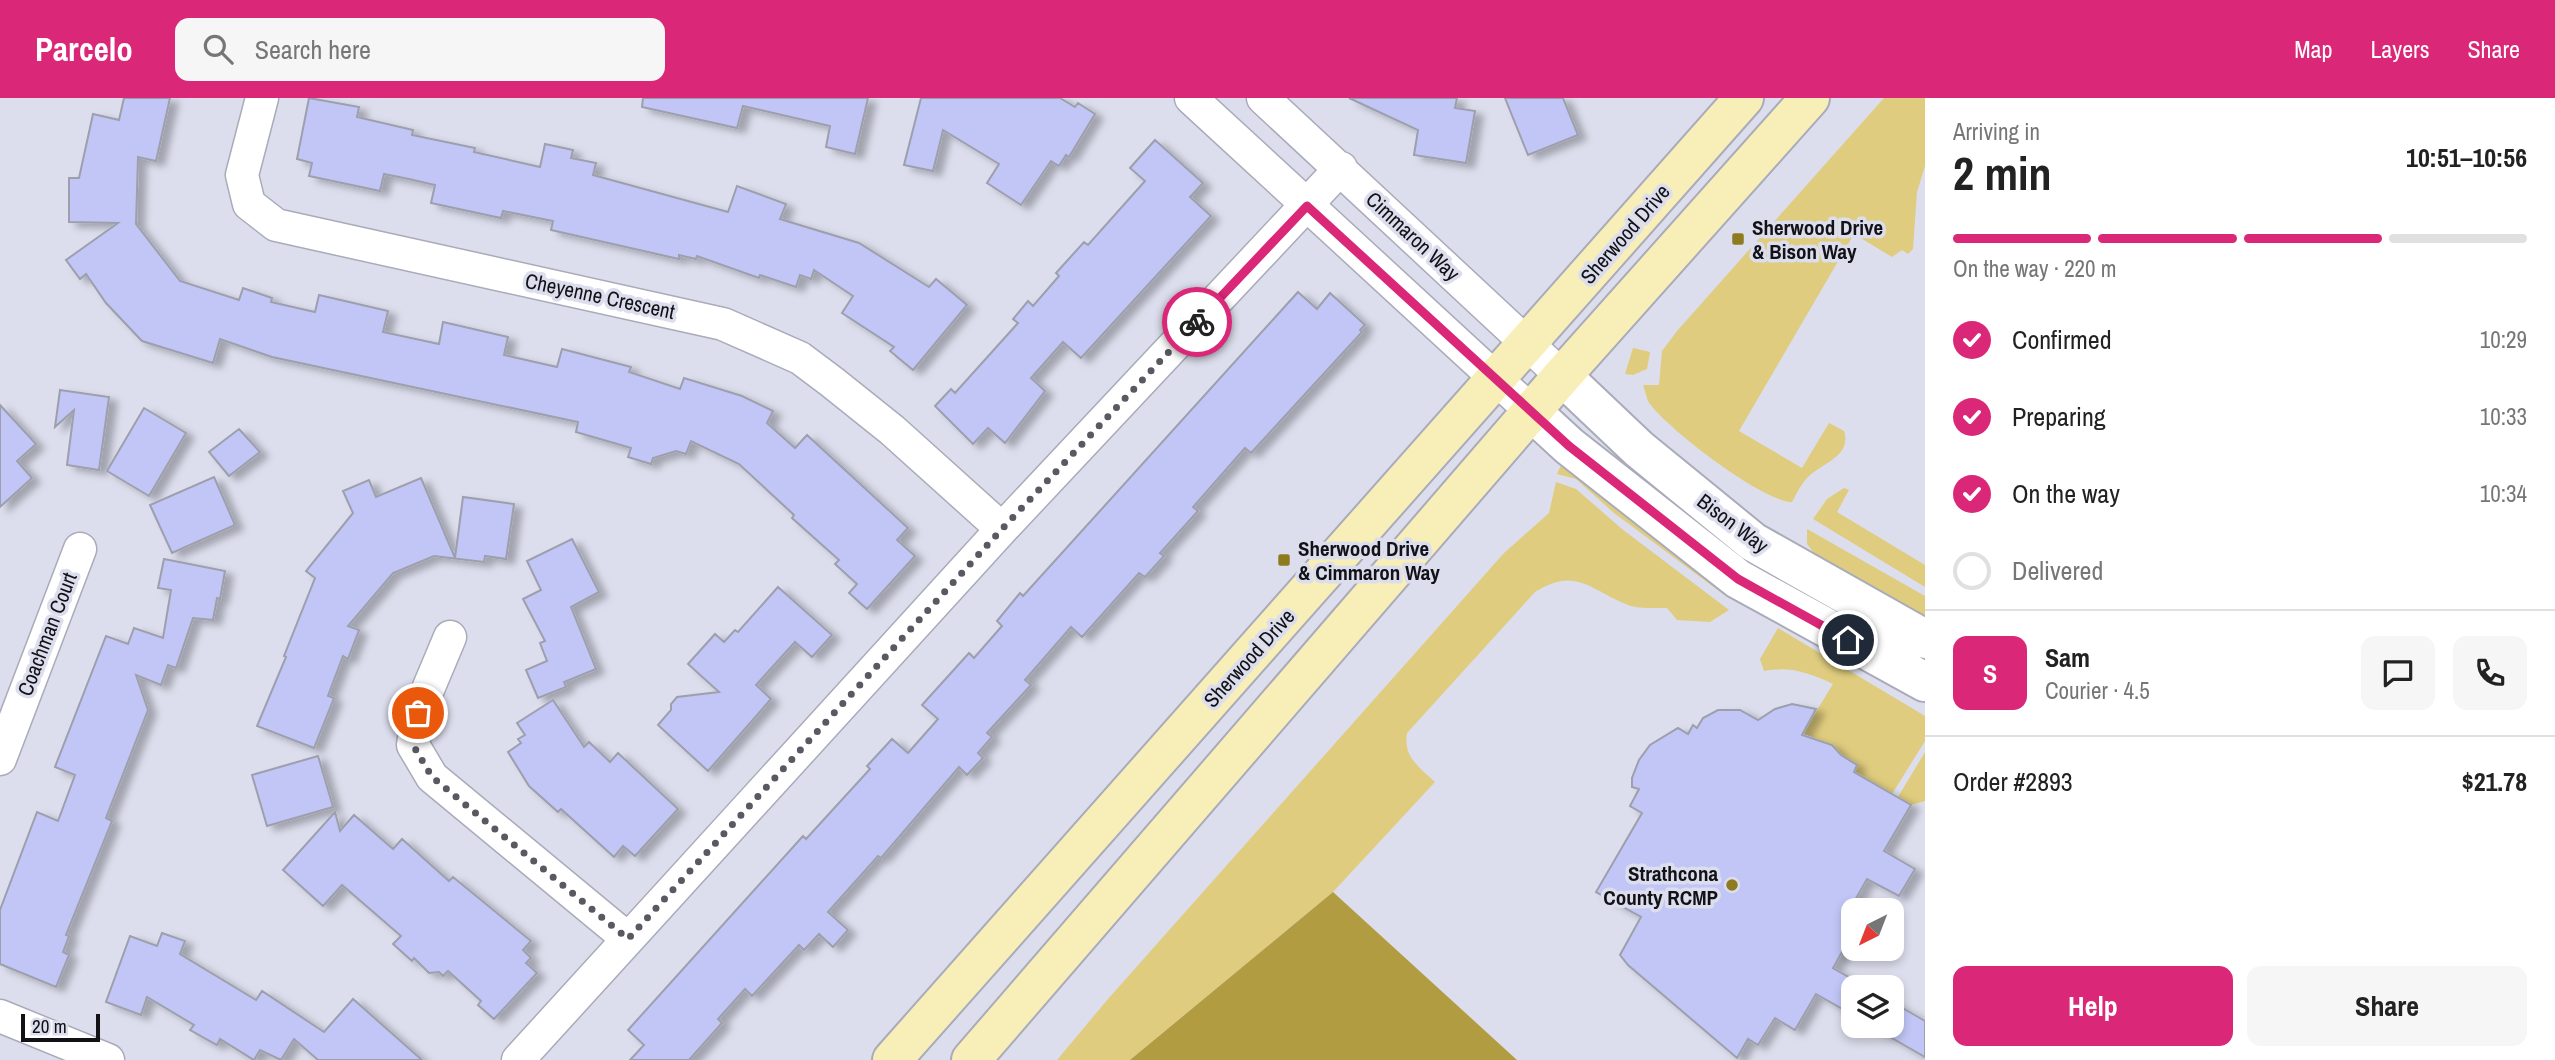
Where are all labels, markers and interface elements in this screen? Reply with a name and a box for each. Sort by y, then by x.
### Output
search box [175,18,665,81]
text: Parcelo [35,27,133,71]
icon: search [199,30,237,68]
text: Search here [255,32,371,67]
text: Map [2294,33,2332,65]
text: Layers [2370,33,2429,65]
text: Share [2467,33,2520,65]
text: Arriving in [1953,116,2040,147]
text: 10:51–10:56 [2406,140,2527,175]
text: 2 min [1953,142,2052,204]
street label: Sherwood Drive [1574,178,1676,290]
street label: Cimmaron Way [1360,185,1467,287]
place label: Sherwood Drive & Bison Way [1752,213,1883,266]
marker: Sherwood Drive & Bison Way [1730,231,1746,247]
text: On the way · 220 m [1953,253,2117,284]
street label: Cheyenne Crescent [523,266,678,326]
courier [1162,287,1232,357]
icon: bike [1178,303,1216,341]
icon: check [1953,321,1991,359]
text: Confirmed [2012,322,2112,357]
text: 10:29 [2480,324,2527,355]
icon: check [1953,398,1991,436]
text: Preparing [2012,399,2106,434]
text: 10:33 [2480,401,2527,432]
icon: check [1953,475,1991,513]
text: On the way [2012,476,2120,511]
text: 10:34 [2480,478,2527,509]
street label: Bison Way [1691,487,1775,560]
place label: Sherwood Drive & Cimmaron Way [1298,534,1440,587]
marker: Sherwood Drive & Cimmaron Way [1276,552,1292,568]
text: Delivered [2012,553,2103,588]
street label: Coachman Court [10,568,84,700]
street label: Sherwood Drive [1197,602,1301,714]
pin [1818,610,1878,670]
icon: home [1829,621,1867,659]
button: chat [2361,636,2435,710]
button: phone [2453,636,2527,710]
text: Sam [2045,640,2090,675]
text: S [1983,656,1997,691]
text: Courier · 4.5 [2045,675,2150,706]
pin [388,683,448,743]
icon: bag [399,694,437,732]
text: Order #2893 [1953,764,2073,799]
text: $21.78 [2462,764,2527,799]
place label: Strathcona County RCMP [1603,859,1718,912]
marker: Strathcona County RCMP [1724,877,1740,893]
north arrow [1841,898,1904,961]
map controls [1841,898,1904,1038]
button: Help [1953,966,2233,1046]
button: Share [2247,966,2527,1046]
button: layers [1841,975,1904,1038]
scale bar [21,1011,100,1043]
text: 20 m [32,1013,67,1039]

